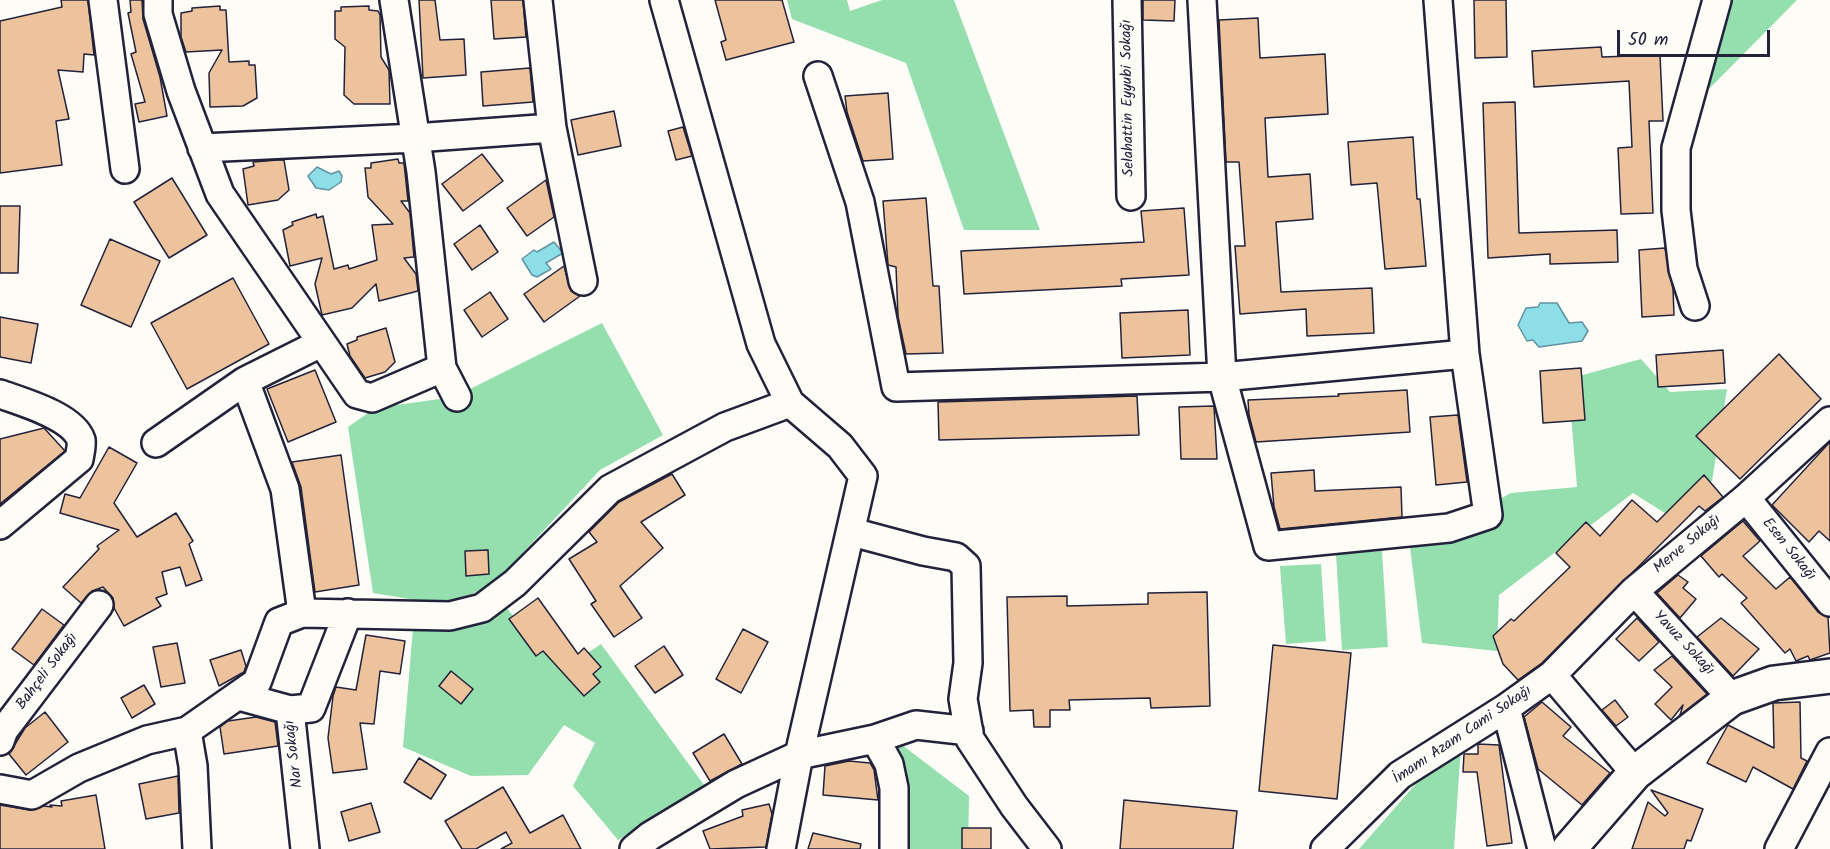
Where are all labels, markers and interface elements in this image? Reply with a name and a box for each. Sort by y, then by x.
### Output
scale bar [1620,18,1773,56]
street label: Selahattin Eyyubi Sokağı [1119,19,1139,177]
text: 50 m [1628,26,1668,55]
street label: Merve Sokağı [1651,512,1725,578]
street label: Esen Sokağı [1757,515,1819,585]
street label: Yavuz Sokağı [1649,608,1717,680]
street label: Bahçeli Sokağı [13,630,83,714]
street label: İmamı Azam Cami Sokağı [1390,683,1536,789]
street label: Nar Sokağı [282,719,308,789]

